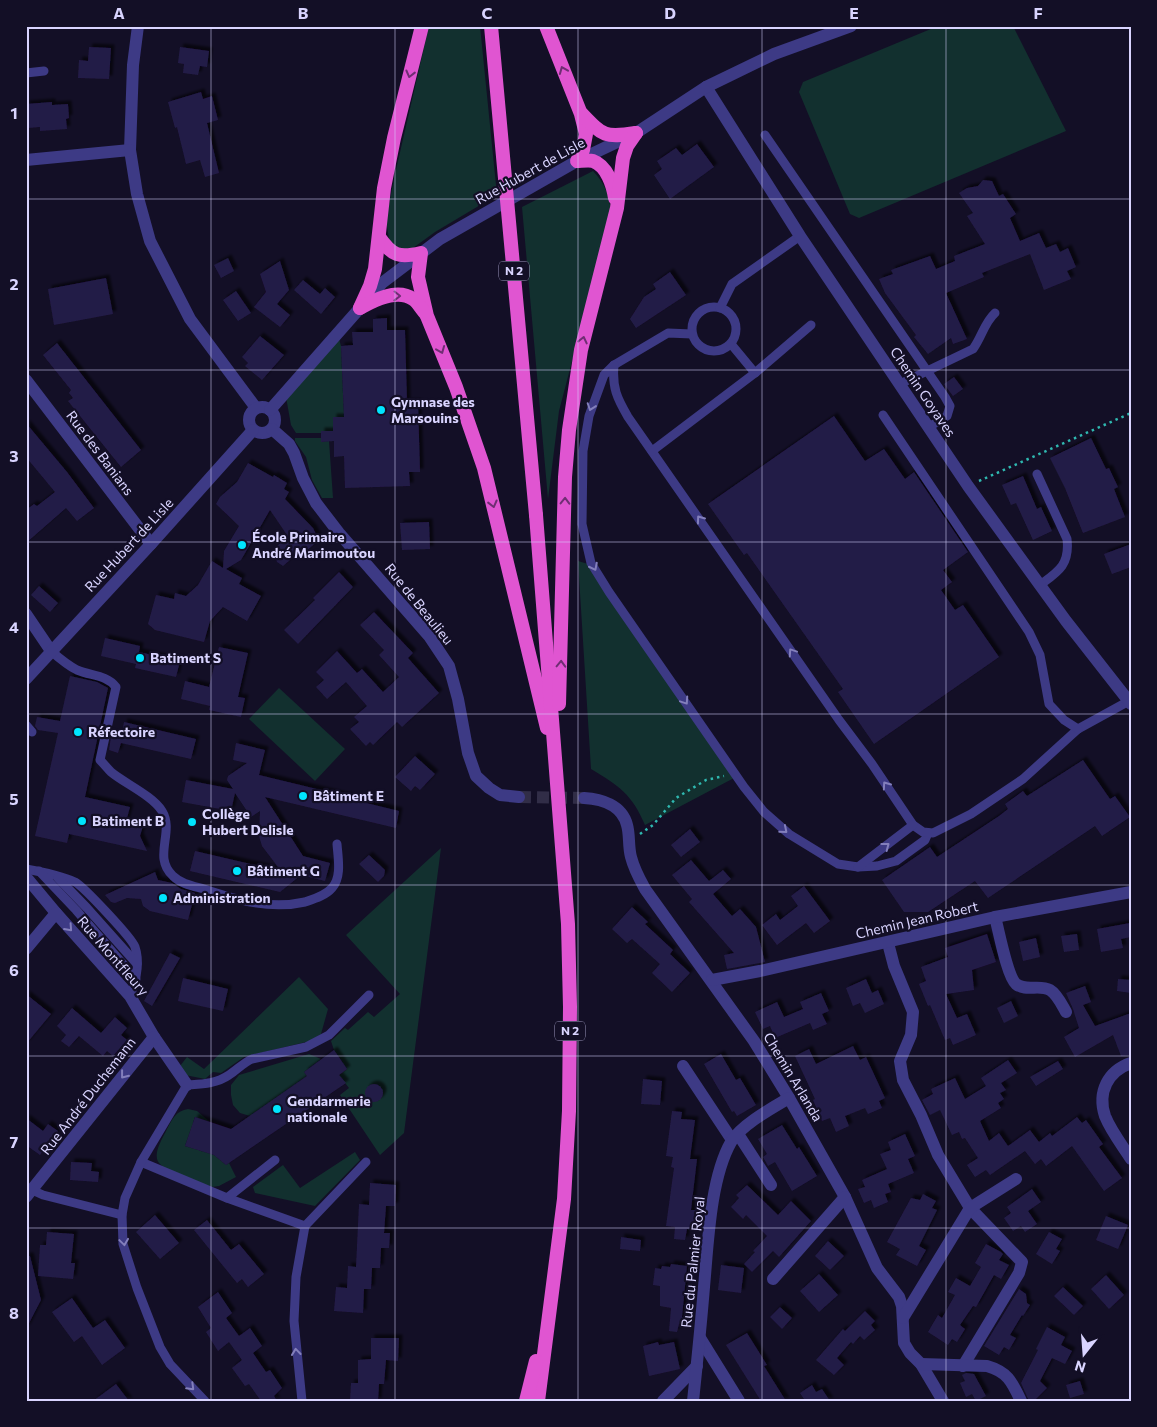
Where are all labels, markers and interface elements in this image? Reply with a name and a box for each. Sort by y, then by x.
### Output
text: A [113,3,125,22]
text: B [298,3,309,22]
text: C [482,3,493,22]
text: D [664,3,676,22]
text: E [849,3,859,22]
text: F [1033,3,1043,22]
one-way arrow [559,66,570,75]
one-way arrow [405,69,416,78]
text: 1 [10,103,18,122]
street label: Rue Hubert de Lisle [472,133,587,208]
road number: N 2 [499,262,529,280]
text: 2 [9,274,19,293]
one-way arrow [393,291,401,301]
one-way arrow [577,336,588,345]
street label: Chemin Goyaves [887,344,960,440]
one-way arrow [435,345,446,354]
place label: Gymnase des Marsouins [391,393,475,426]
one-way arrow [587,403,597,411]
marker: Gymnase des Marsouins [375,404,387,416]
street label: Rue des Banians [63,407,138,498]
text: 3 [9,446,19,465]
street label: Rue Hubert de Lisle [81,494,177,595]
one-way arrow [560,497,570,505]
one-way arrow [487,500,498,509]
one-way arrow [697,516,705,525]
place label: École Primaire André Marimoutou [252,528,375,561]
marker: École Primaire André Marimoutou [236,539,248,551]
street label: Rue de Beaulieu [382,560,457,648]
one-way arrow [588,562,599,571]
text: 4 [9,617,19,636]
place label: Batiment S [150,649,221,666]
one-way arrow [789,649,798,658]
marker: Batiment S [134,652,146,664]
one-way arrow [555,660,566,668]
one-way arrow [679,696,689,705]
place label: Réfectoire [88,723,155,740]
marker: Réfectoire [72,726,84,738]
one-way arrow [883,781,892,791]
place label: Bâtiment E [313,787,384,804]
text: 5 [9,789,19,808]
marker: Bâtiment E [297,790,309,802]
place label: Collège Hubert Delisle [202,805,294,838]
place label: Batiment B [92,812,164,829]
marker: Batiment B [76,815,88,827]
marker: Collège Hubert Delisle [186,816,198,828]
one-way arrow [778,824,787,832]
one-way arrow [880,843,890,852]
place label: Bâtiment G [247,862,320,879]
marker: Bâtiment G [231,865,243,877]
place label: Administration [173,889,271,906]
marker: Administration [157,892,169,904]
street label: Chemin Jean Robert [854,897,980,942]
street label: Rue Montfleury [74,912,153,999]
one-way arrow [63,922,72,931]
text: 6 [9,960,19,979]
road number: N 2 [555,1021,585,1040]
street label: Chemin Arlanda [760,1029,827,1124]
street label: Rue André Duchemann [36,1034,139,1158]
one-way arrow [121,1069,129,1078]
place label: Gendarmerie nationale [287,1092,371,1125]
marker: Gendarmerie nationale [271,1103,283,1115]
text: 7 [10,1132,19,1151]
street label: Rue du Palmier Royal [677,1195,708,1328]
one-way arrow [118,1238,129,1246]
text: 8 [9,1303,19,1322]
north arrow [1060,1330,1110,1380]
one-way arrow [291,1348,302,1356]
text: N [1073,1357,1088,1377]
one-way arrow [185,1381,194,1390]

